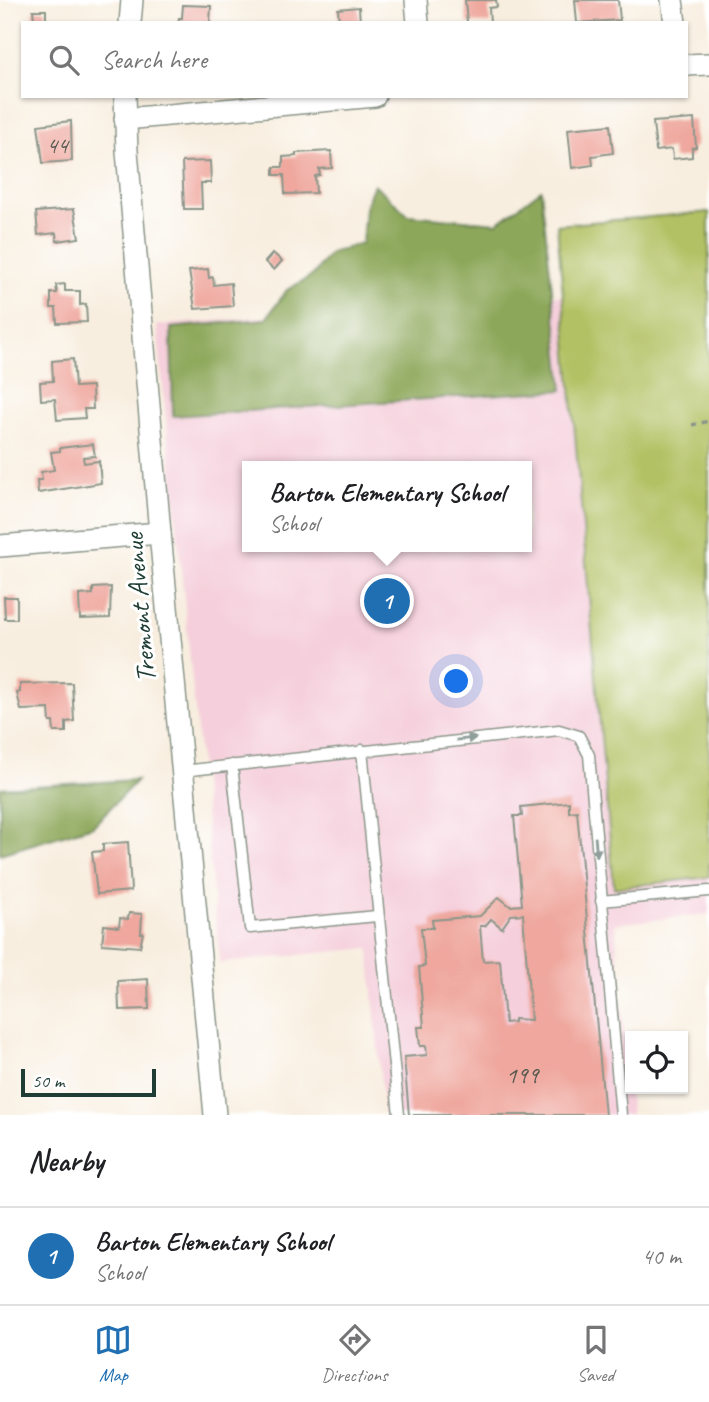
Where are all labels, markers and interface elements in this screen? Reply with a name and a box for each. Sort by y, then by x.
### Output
search box [21,21,688,98]
icon: search [45,41,83,79]
text: Search here [101,43,207,76]
house number: 44 [46,130,70,160]
popup [242,461,532,552]
text: Barton Elementary School [269,476,505,509]
text: School [269,509,319,538]
street label: Tremont Avenue [115,530,163,684]
pin: 1 [364,575,410,627]
your location [439,664,473,698]
one-way arrow [455,733,477,744]
one-way arrow [591,836,602,858]
map controls [625,1031,688,1094]
button: locate [625,1031,688,1094]
house number: 199 [506,1060,540,1090]
scale bar [21,1066,156,1098]
text: 50 m [32,1069,64,1093]
text: Nearby [28,1142,104,1180]
text: Barton Elementary School [95,1225,331,1258]
text: 1 [46,1242,56,1271]
text: 40 m [642,1242,681,1271]
text: School [95,1258,144,1287]
tab: Map [94,1321,132,1387]
tab: Directions [321,1321,388,1387]
tab: Saved [577,1321,615,1387]

